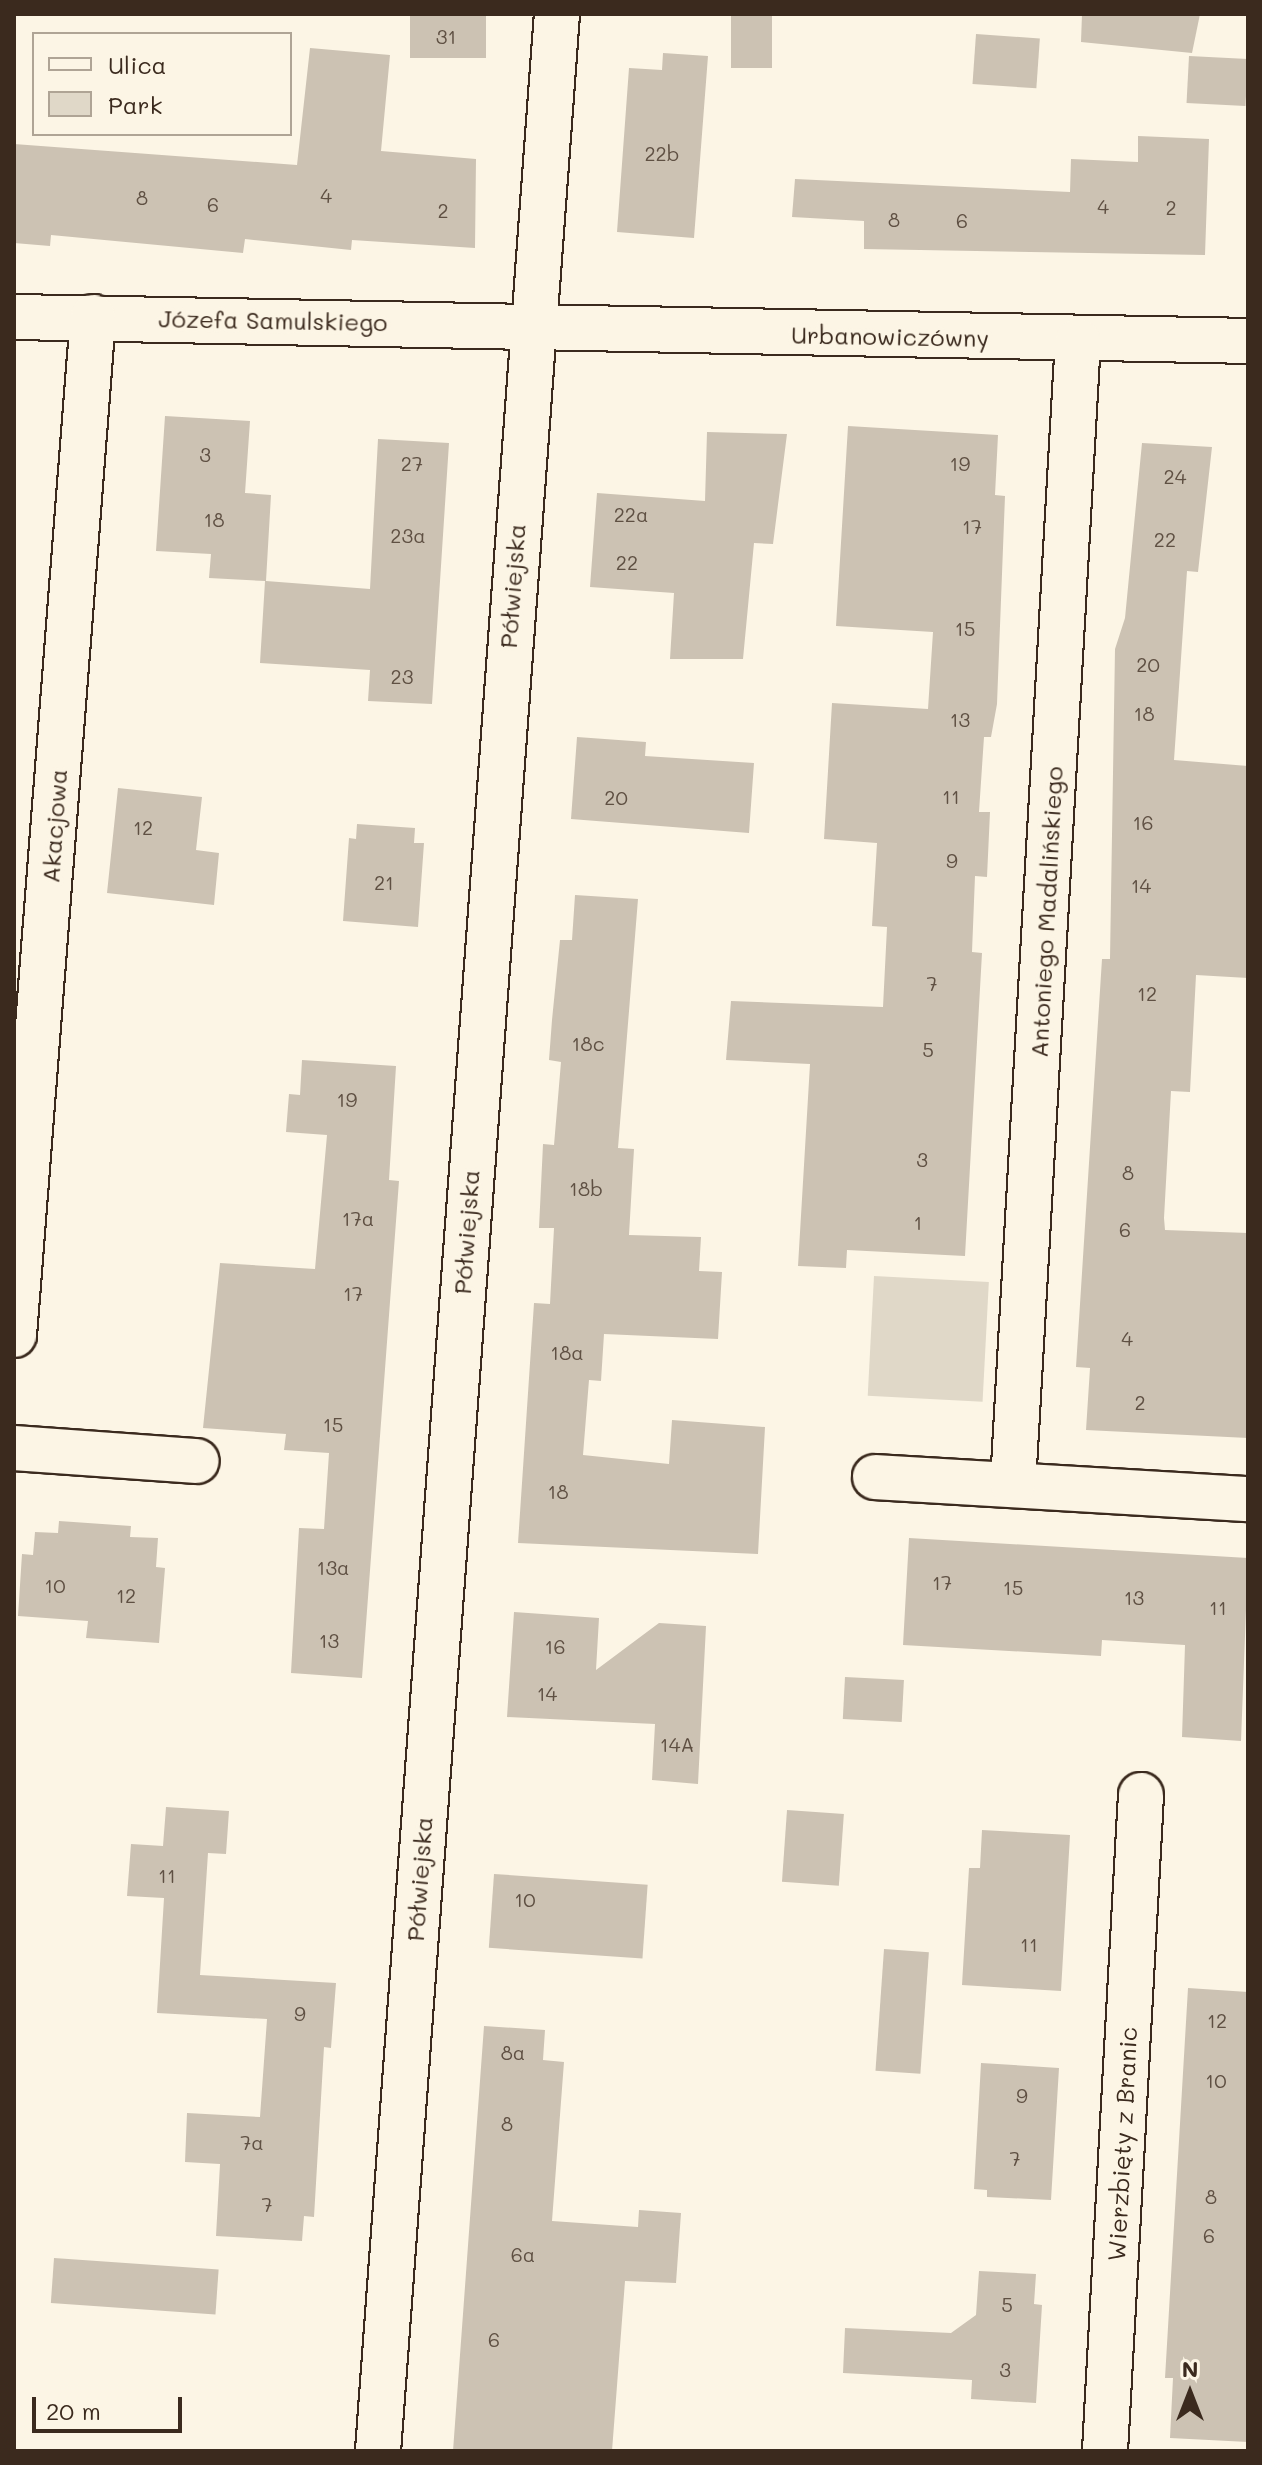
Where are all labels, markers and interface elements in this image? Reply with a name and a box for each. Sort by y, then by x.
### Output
house number: 31 [436,24,456,48]
legend [32,32,292,136]
text: Ulica [108,49,166,80]
text: Park [108,89,162,120]
house number: 22b [644,141,680,165]
house number: 4 [320,183,332,207]
house number: 8 [136,185,148,209]
house number: 6 [207,192,219,216]
house number: 4 [1097,194,1109,218]
house number: 2 [1165,195,1177,219]
house number: 2 [437,198,449,222]
house number: 8 [888,207,900,231]
house number: 6 [956,208,968,232]
street label: Józefa Samulskiego [158,304,388,336]
street label: Urbanowiczówny [791,320,989,352]
house number: 3 [199,442,211,466]
house number: 27 [401,451,423,475]
house number: 19 [950,451,970,475]
house number: 24 [1164,464,1186,488]
house number: 22a [614,502,648,526]
house number: 18 [203,507,225,531]
house number: 17 [962,514,982,538]
house number: 23a [390,523,426,547]
street label: Półwiejska [493,523,531,649]
house number: 22 [1154,527,1176,551]
house number: 22 [616,550,638,574]
house number: 15 [955,616,975,640]
house number: 20 [1136,652,1160,676]
house number: 23 [391,664,413,688]
house number: 18 [1133,701,1155,725]
house number: 13 [950,707,970,731]
street label: Antoniego Madalińskiego [1024,766,1068,1058]
street label: Akacjowa [36,768,72,884]
house number: 11 [942,784,960,808]
house number: 20 [604,785,628,809]
house number: 16 [1132,810,1154,834]
house number: 12 [133,815,153,839]
house number: 9 [946,848,958,872]
house number: 21 [374,870,394,894]
house number: 14 [1131,873,1151,897]
house number: 7 [926,971,938,995]
house number: 12 [1137,981,1157,1005]
house number: 18c [572,1031,604,1055]
house number: 5 [922,1037,934,1061]
house number: 19 [337,1087,357,1111]
house number: 3 [916,1147,928,1171]
house number: 8 [1122,1160,1134,1184]
street label: Półwiejska [447,1169,485,1295]
house number: 18b [569,1176,603,1200]
house number: 17a [342,1206,374,1230]
house number: 1 [914,1210,922,1234]
house number: 6 [1119,1217,1131,1241]
house number: 17 [343,1281,363,1305]
house number: 4 [1121,1326,1133,1350]
house number: 18a [550,1340,584,1364]
house number: 2 [1134,1390,1146,1414]
house number: 15 [323,1412,343,1436]
house number: 18 [547,1479,569,1503]
house number: 13a [316,1555,350,1579]
house number: 17 [932,1570,952,1594]
house number: 10 [44,1573,66,1597]
house number: 15 [1003,1575,1023,1599]
house number: 12 [116,1583,136,1607]
house number: 13 [1124,1585,1144,1609]
house number: 11 [1209,1595,1227,1619]
house number: 13 [319,1628,339,1652]
house number: 16 [544,1634,566,1658]
house number: 14 [537,1681,557,1705]
house number: 14A [660,1732,694,1756]
street label: Półwiejska [400,1816,438,1942]
house number: 11 [158,1863,176,1887]
house number: 10 [514,1887,536,1911]
house number: 11 [1020,1932,1038,1956]
house number: 9 [294,2001,306,2025]
house number: 12 [1207,2008,1227,2032]
street label: Wierzbięty z Branic [1101,2026,1143,2262]
house number: 8a [501,2040,525,2064]
house number: 10 [1205,2068,1227,2092]
house number: 9 [1016,2083,1028,2107]
house number: 8 [501,2111,513,2135]
house number: 7a [240,2130,264,2154]
house number: 7 [1009,2146,1021,2170]
house number: 8 [1205,2184,1217,2208]
house number: 7 [261,2192,273,2216]
house number: 6 [1203,2223,1215,2247]
house number: 6a [511,2242,535,2266]
house number: 5 [1001,2292,1013,2316]
house number: 6 [488,2327,500,2351]
north arrow [1150,2353,1230,2433]
text: N [1182,2354,1198,2383]
house number: 3 [999,2357,1011,2381]
scale bar [36,2381,186,2431]
text: 20 m [46,2395,101,2426]

